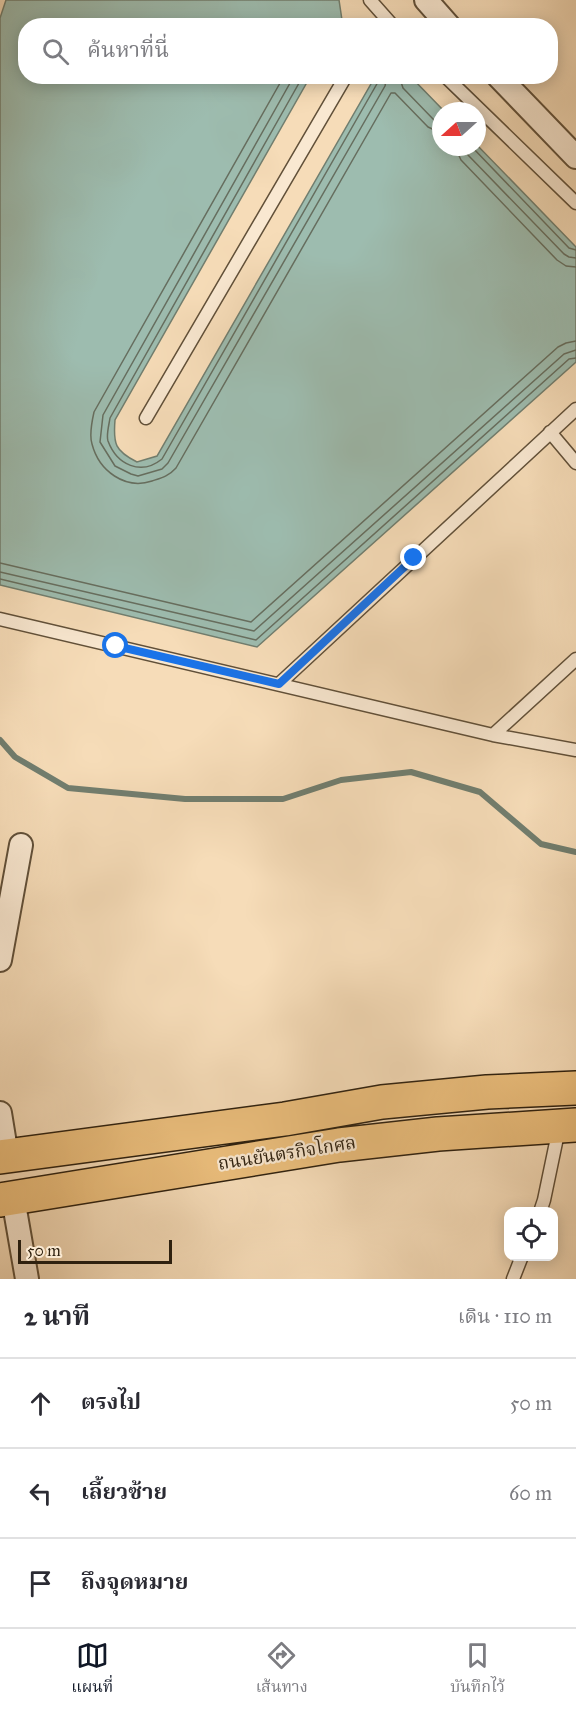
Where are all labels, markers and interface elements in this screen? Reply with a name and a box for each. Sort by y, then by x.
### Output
search box [18,18,558,84]
icon: search [39,35,72,68]
text: ค้นหาที่นี่ [87,36,169,63]
north arrow [432,102,486,156]
route end [400,544,426,570]
route start [102,632,128,658]
street label: ถนนยันตรกิจโกศล [216,1129,358,1175]
map controls [504,1207,558,1261]
button: locate [504,1207,558,1261]
scale bar [18,1237,172,1264]
text: 50 m [27,1241,61,1260]
text: 2 นาที [24,1300,90,1332]
text: เดิน · 110 m [458,1304,552,1328]
icon: ahead [24,1387,57,1420]
text: ตรงไป [81,1388,141,1415]
text: 50 m [510,1391,552,1415]
icon: left [24,1477,57,1510]
text: เลี้ยวซ้าย [81,1478,167,1505]
text: 60 m [509,1481,552,1505]
icon: arrive [24,1567,57,1600]
text: ถึงจุดหมาย [81,1568,188,1595]
tab: แผนที่ [71,1639,113,1701]
tab: เส้นทาง [256,1639,308,1701]
tab: บันทึกไว้ [450,1639,505,1701]

